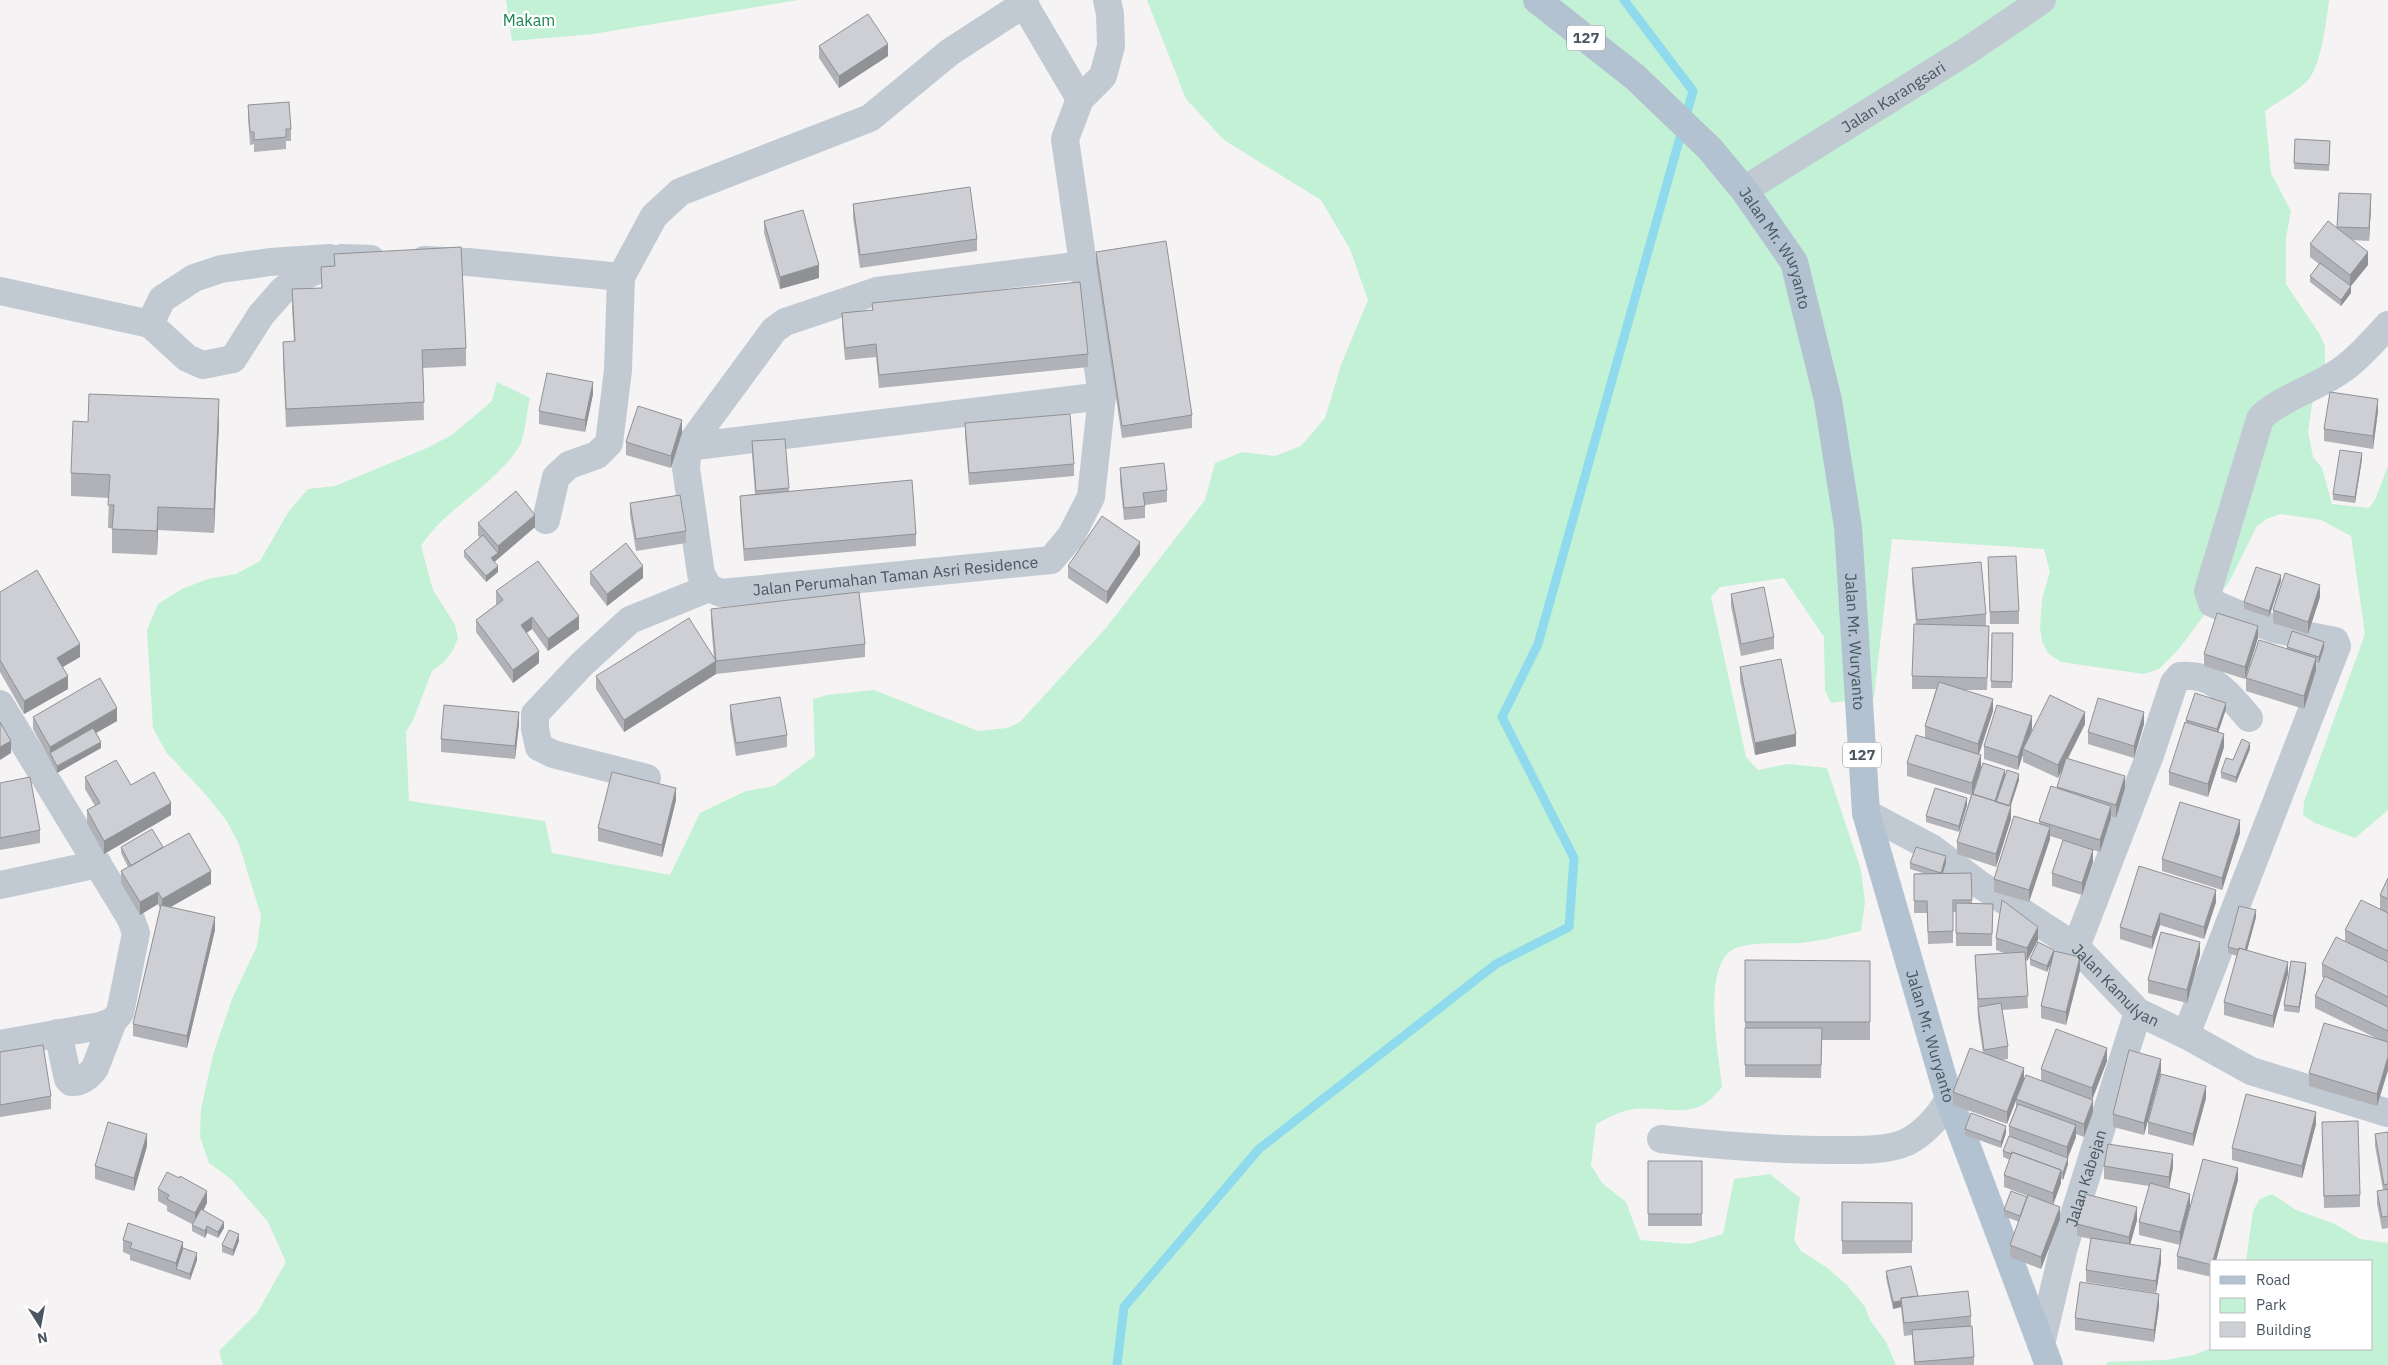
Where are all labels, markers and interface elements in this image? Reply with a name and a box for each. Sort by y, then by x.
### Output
park label: Makam [503,10,555,30]
road number: 127 [1567,26,1605,50]
street label: Jalan Karangsari [1838,57,1949,137]
street label: Jalan Mr. Wuryanto [1735,183,1815,311]
street label: Jalan Perumahan Taman Asri Residence [752,551,1039,600]
street label: Jalan Mr. Wuryanto [1841,572,1870,711]
road number: 127 [1843,742,1881,768]
street label: Jalan Kamulyan [2068,939,2163,1031]
street label: Jalan Mr. Wuryanto [1902,967,1959,1105]
street label: Jalan Kabejan [2061,1127,2110,1229]
legend [2210,1260,2373,1350]
text: Road [2256,1270,2291,1289]
text: Park [2256,1295,2286,1314]
north arrow [15,1300,65,1350]
text: Building [2256,1320,2311,1339]
text: N [36,1328,49,1348]

